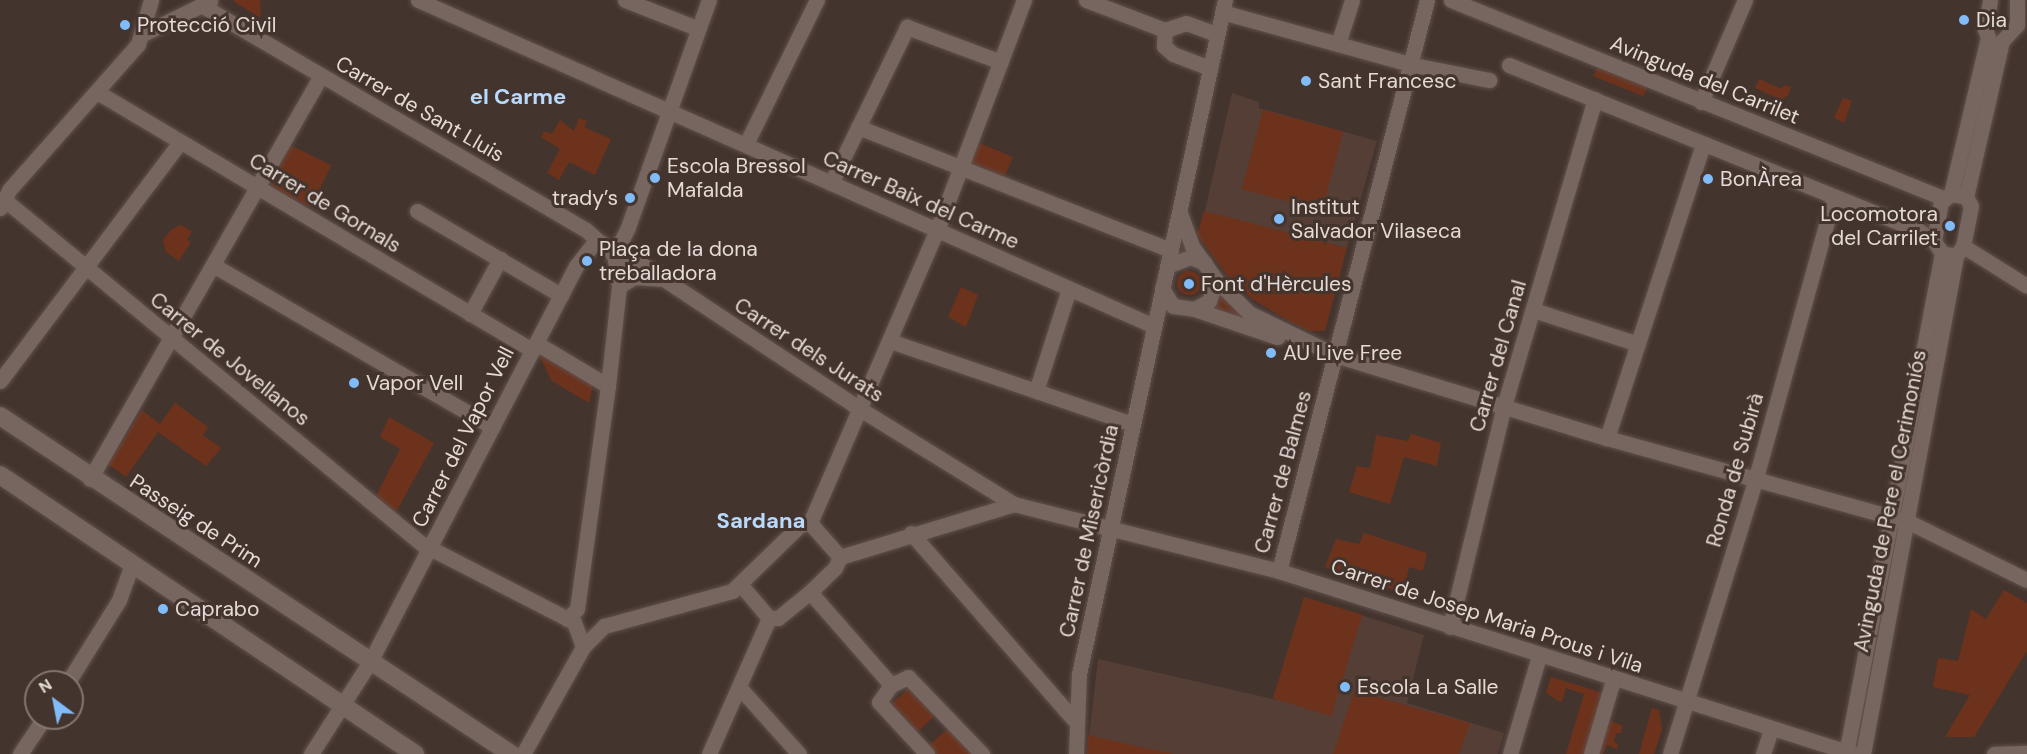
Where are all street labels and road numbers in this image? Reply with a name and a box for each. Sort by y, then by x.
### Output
street label: Avinguda del Carrilet [1607,31,1803,129]
street label: Carrer de Sant Lluis [331,50,509,168]
street label: Carrer Baix del Carme [819,145,1023,255]
street label: Carrer de Gornals [245,148,405,258]
street label: Carrer del Canal [1464,277,1532,435]
street label: Carrer de Jovellanos [145,287,315,431]
street label: Carrer dels Jurats [730,292,888,408]
street label: Carrer del Vapor Vell [406,342,520,532]
street label: Avinguda de Pere el Cerimoniós [1848,348,1932,654]
street label: Carrer de Balmes [1249,388,1317,556]
street label: Ronda de Subirà [1701,390,1769,550]
street label: Carrer de Misericòrdia [1054,422,1124,640]
street label: Passeig de Prim [125,469,267,573]
street label: Carrer de Josep Maria Prous i Vila [1328,554,1646,678]

